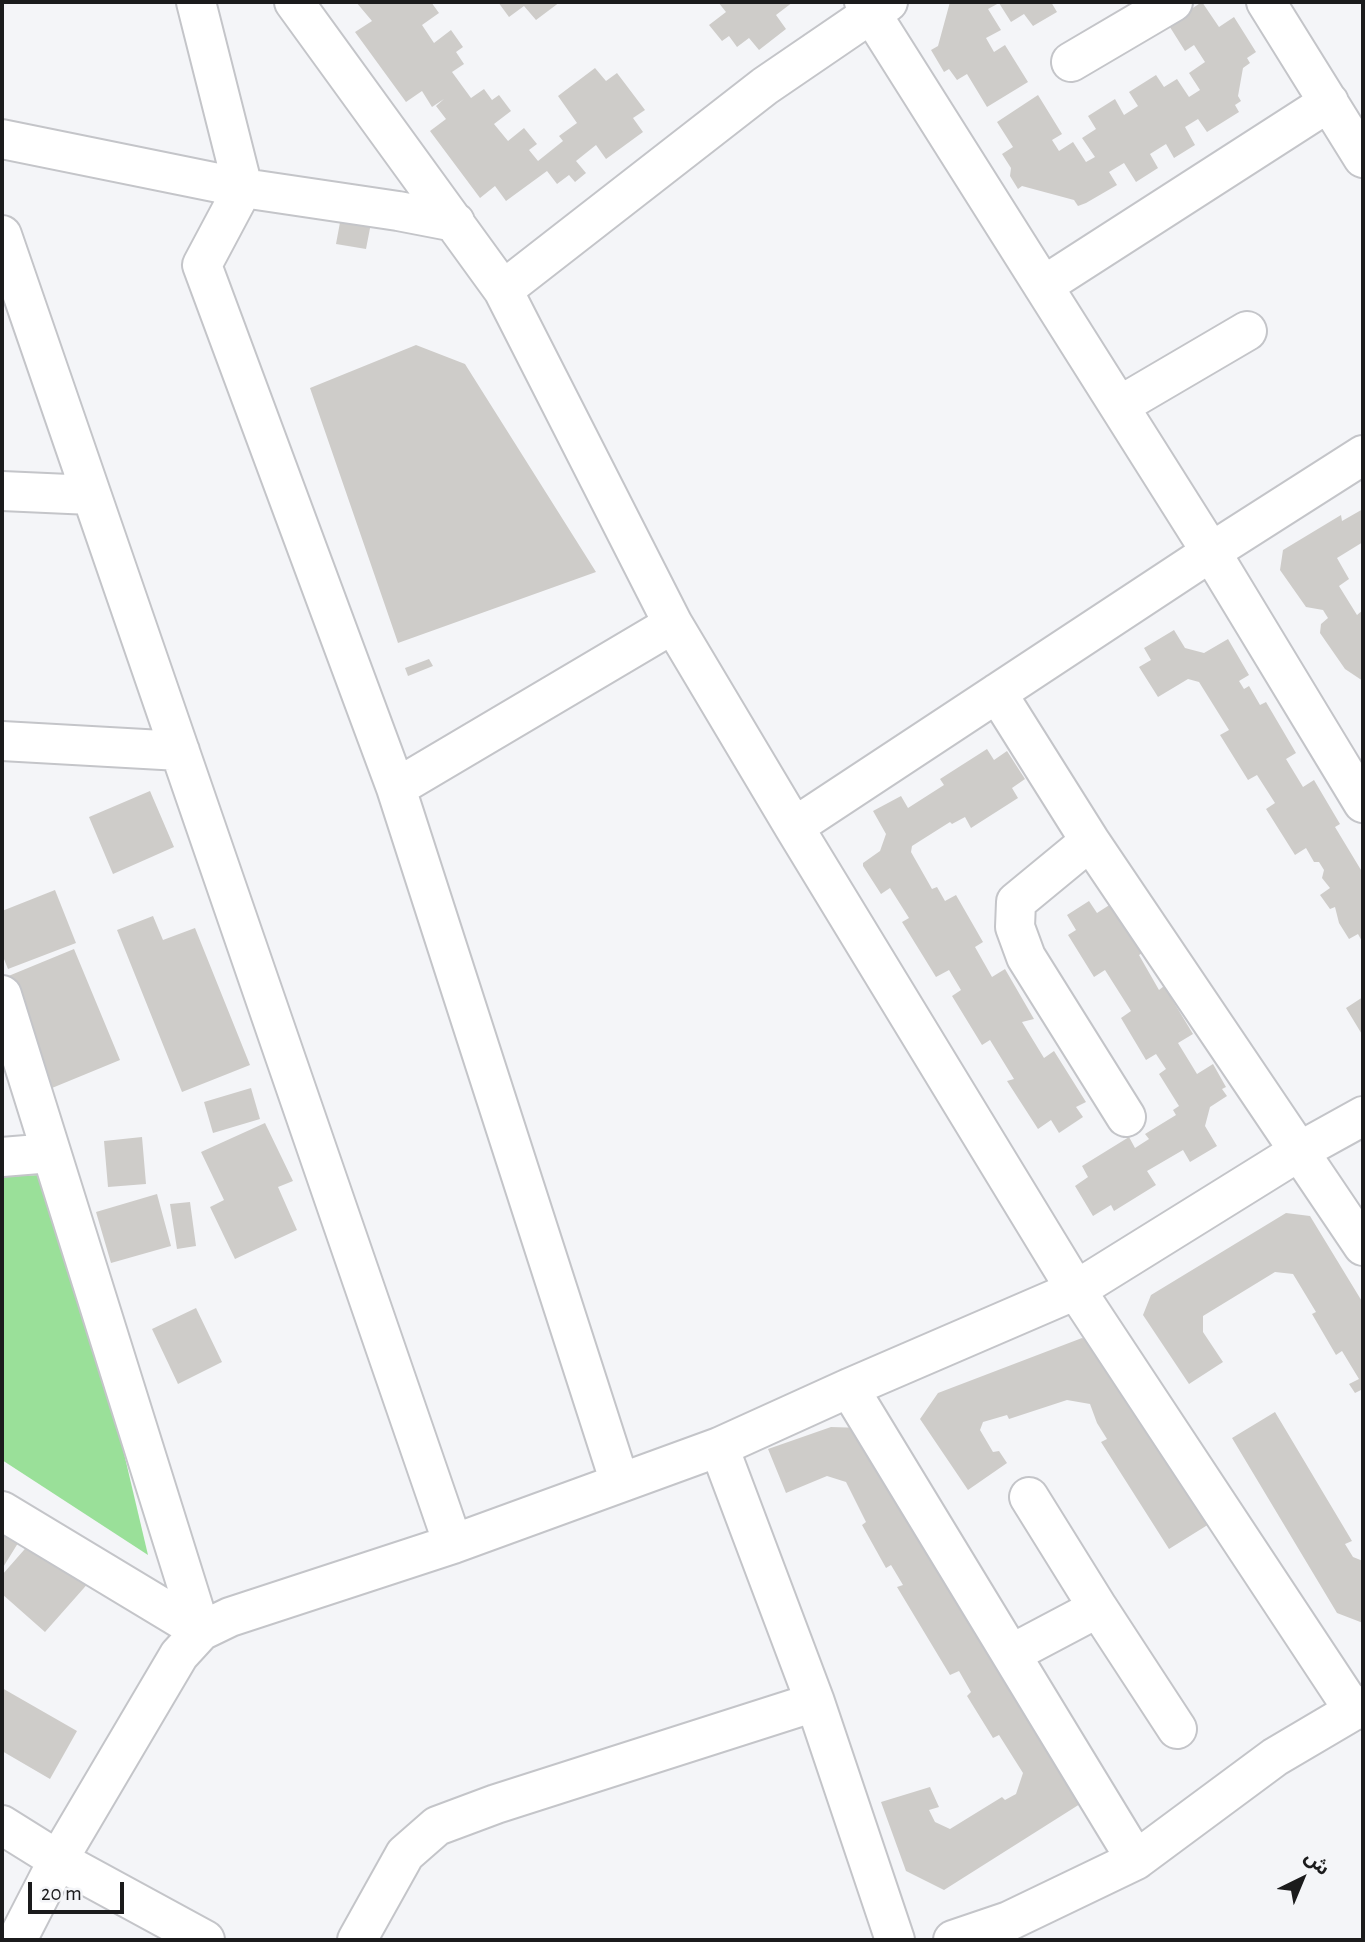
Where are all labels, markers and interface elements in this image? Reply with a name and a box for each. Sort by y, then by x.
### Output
north arrow [1267,1844,1337,1914]
text: ش [1301,1847,1333,1879]
scale bar [32,1868,128,1912]
text: 20 m [41,1883,82,1904]

